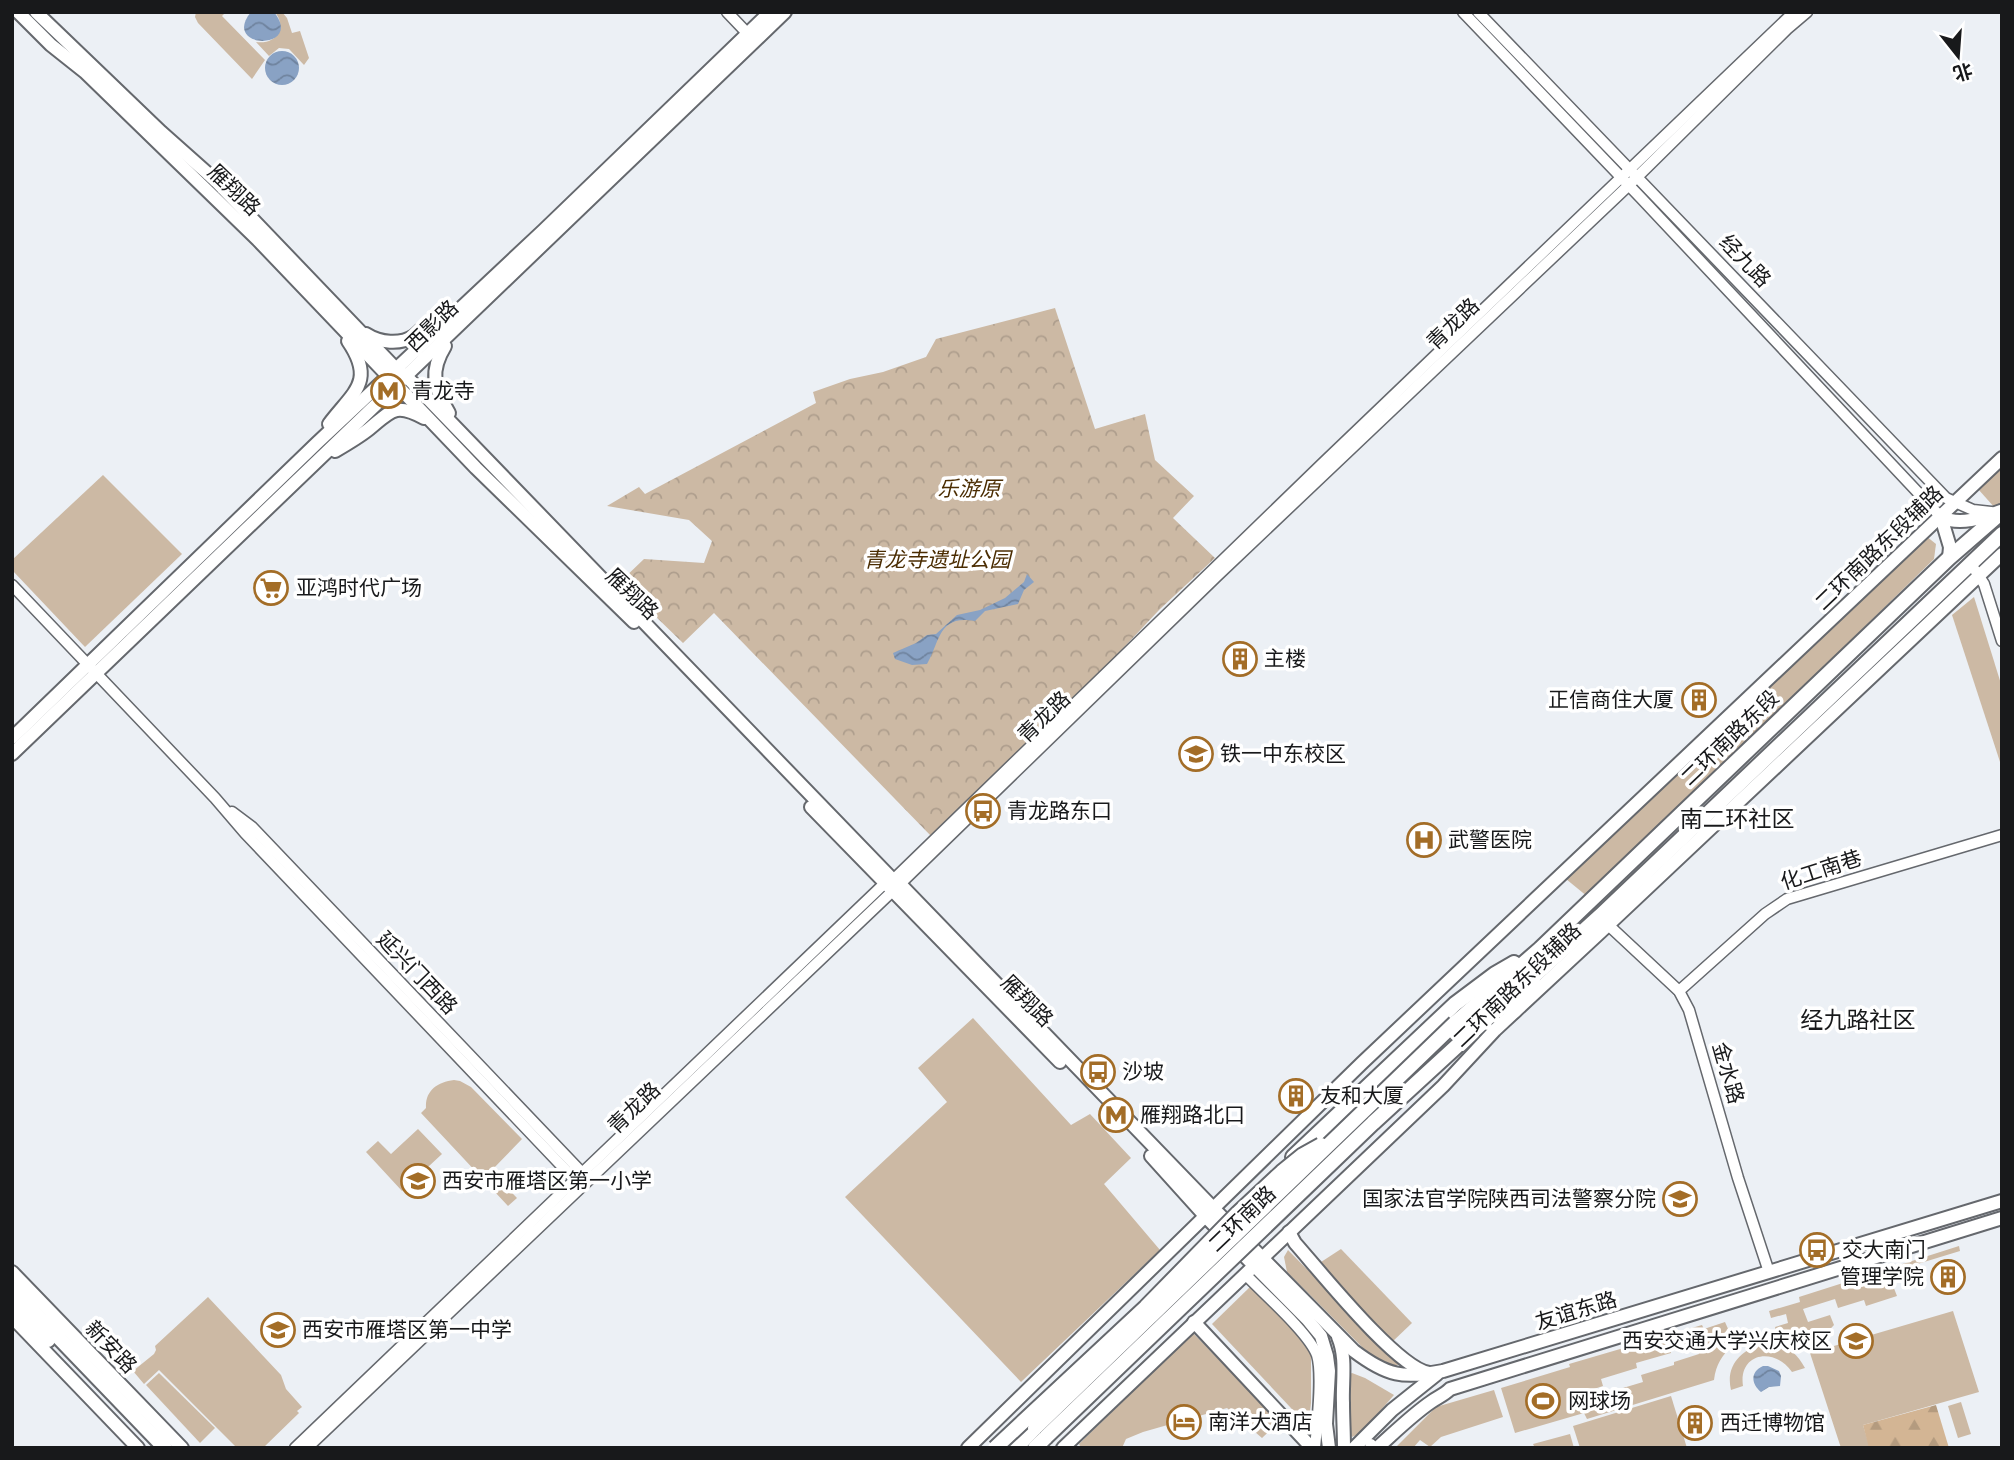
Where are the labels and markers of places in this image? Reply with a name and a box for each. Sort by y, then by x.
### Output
metro station icon: 青龙寺 [369,372,407,410]
place label: 青龙寺 [412,379,475,403]
supermarket icon: 亚鸿时代广场 [252,569,290,607]
place label: 亚鸿时代广场 [296,576,422,600]
building icon: 主楼 [1221,640,1259,678]
place label: 主楼 [1264,647,1306,671]
building icon: 正信商住大厦 [1680,681,1718,719]
place label: 正信商住大厦 [1548,688,1674,712]
school or university icon: 铁一中东校区 [1177,735,1215,773]
place label: 铁一中东校区 [1220,742,1346,766]
bus stop icon: 青龙路东口 [964,792,1002,830]
place label: 青龙路东口 [1007,799,1112,823]
hospital icon: 武警医院 [1405,821,1443,859]
place label: 武警医院 [1448,828,1532,852]
bus stop icon: 沙坡 [1079,1053,1117,1091]
place label: 沙坡 [1122,1060,1164,1084]
building icon: 友和大厦 [1277,1077,1315,1115]
place label: 友和大厦 [1320,1084,1404,1108]
metro station icon: 雁翔路北口 [1097,1096,1135,1134]
place label: 雁翔路北口 [1140,1103,1245,1127]
school or university icon: 西安市雁塔区第一小学 [399,1162,437,1200]
place label: 西安市雁塔区第一小学 [442,1169,652,1193]
school or university icon: 国家法官学院陕西司法警察分院 [1661,1180,1699,1218]
place label: 国家法官学院陕西司法警察分院 [1362,1187,1656,1211]
bus stop icon: 交大南门 [1798,1231,1836,1269]
place label: 交大南门 [1842,1238,1926,1262]
building icon: 管理学院 [1929,1258,1967,1296]
place label: 管理学院 [1840,1265,1924,1289]
school or university icon: 西安市雁塔区第一中学 [259,1311,297,1349]
place label: 西安市雁塔区第一中学 [302,1318,512,1342]
school or university icon: 西安交通大学兴庆校区 [1837,1322,1875,1360]
place label: 西安交通大学兴庆校区 [1622,1329,1832,1353]
sports icon: 网球场 [1524,1382,1562,1420]
place label: 网球场 [1568,1389,1631,1413]
hotel icon: 南洋大酒店 [1165,1403,1203,1441]
building icon: 西迁博物馆 [1676,1404,1714,1442]
place label: 南洋大酒店 [1208,1410,1313,1434]
place label: 西迁博物馆 [1720,1411,1825,1435]

